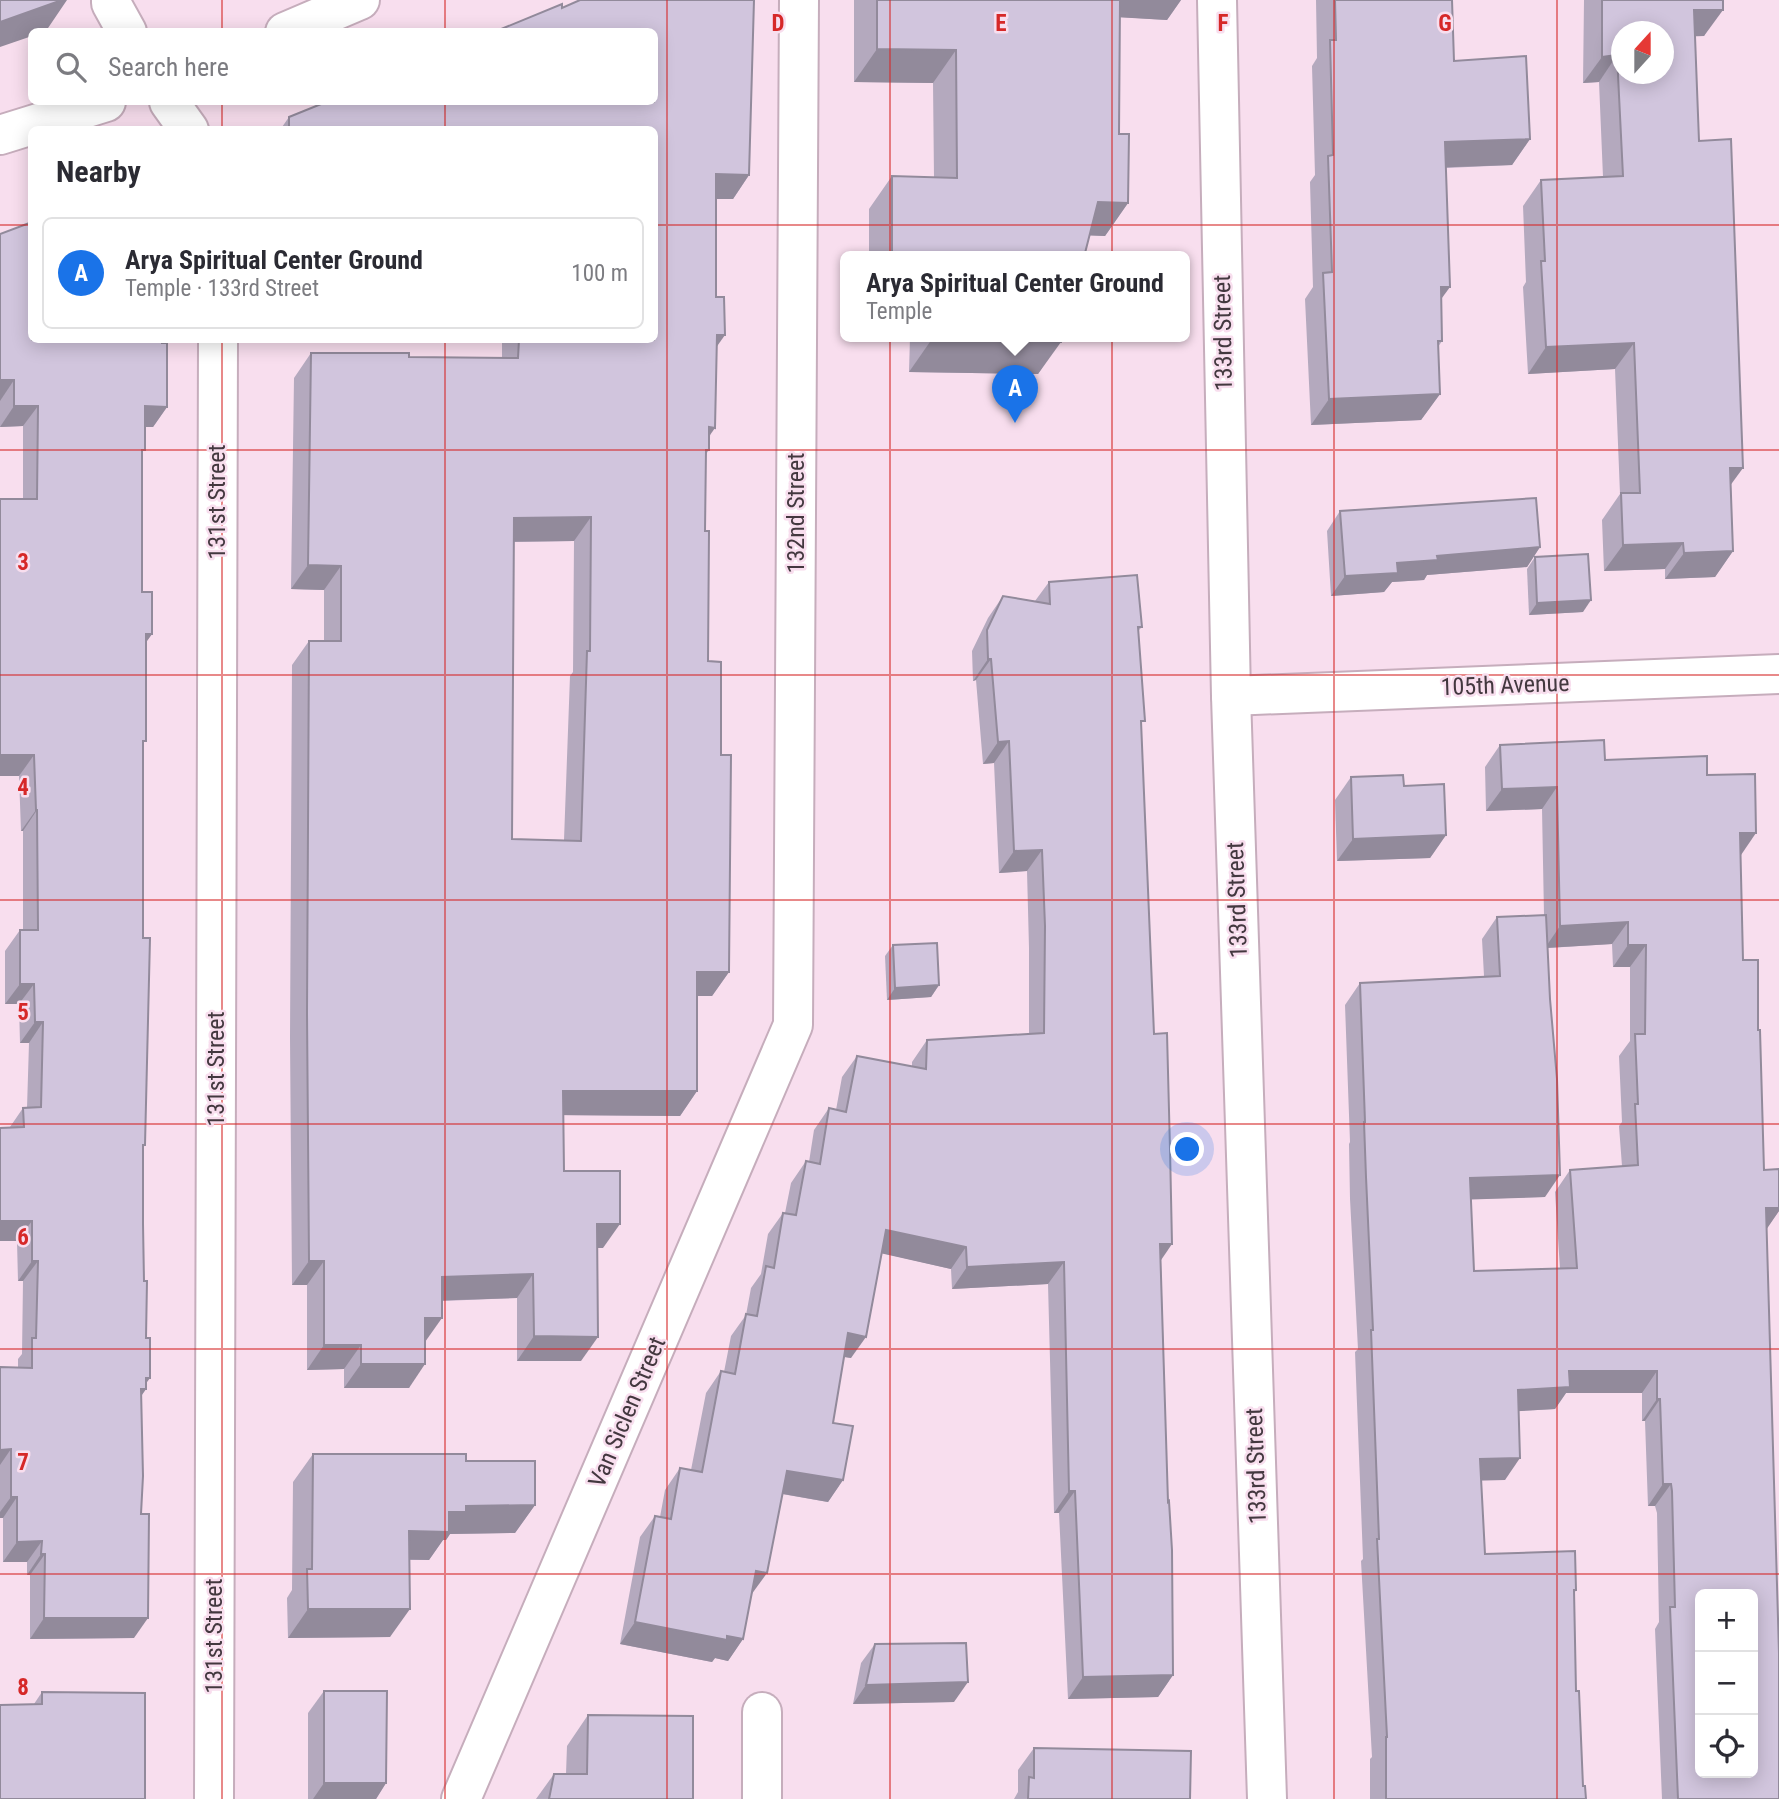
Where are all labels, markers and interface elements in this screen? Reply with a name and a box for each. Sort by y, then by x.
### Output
text: D [772,10,785,37]
text: E [995,10,1007,37]
text: F [1218,10,1229,37]
text: G [1438,10,1452,37]
north arrow [1611,21,1674,84]
search box [28,28,658,105]
icon: search [52,48,90,86]
text: Search here [108,52,229,82]
text: Nearby [56,154,141,189]
text: Arya Spiritual Center Ground [125,245,423,275]
popup [840,251,1190,342]
text: A [74,260,88,287]
text: 100 m [571,260,628,287]
text: Arya Spiritual Center Ground [866,268,1164,298]
text: Temple · 133rd Street [125,275,319,302]
street label: 133rd Street [1208,275,1238,391]
text: Temple [866,298,932,325]
pin: A [992,365,1038,423]
street label: 131st Street [203,444,231,560]
street label: 132nd Street [782,453,810,573]
text: 3 [17,549,29,576]
street label: 105th Avenue [1440,669,1570,701]
text: 4 [17,774,29,801]
street label: 133rd Street [1221,841,1253,959]
text: 5 [17,999,29,1026]
street label: 131st Street [202,1011,230,1127]
your location [1170,1132,1204,1166]
text: 6 [17,1224,29,1251]
street label: Van Siclen Street [583,1333,671,1491]
street label: 133rd Street [1240,1407,1272,1525]
text: 7 [17,1449,29,1476]
street label: 131st Street [200,1578,228,1694]
map controls [1695,1589,1758,1778]
button: + [1695,1589,1758,1652]
button: − [1695,1652,1758,1715]
text: 8 [17,1674,29,1701]
button: locate [1695,1715,1758,1778]

